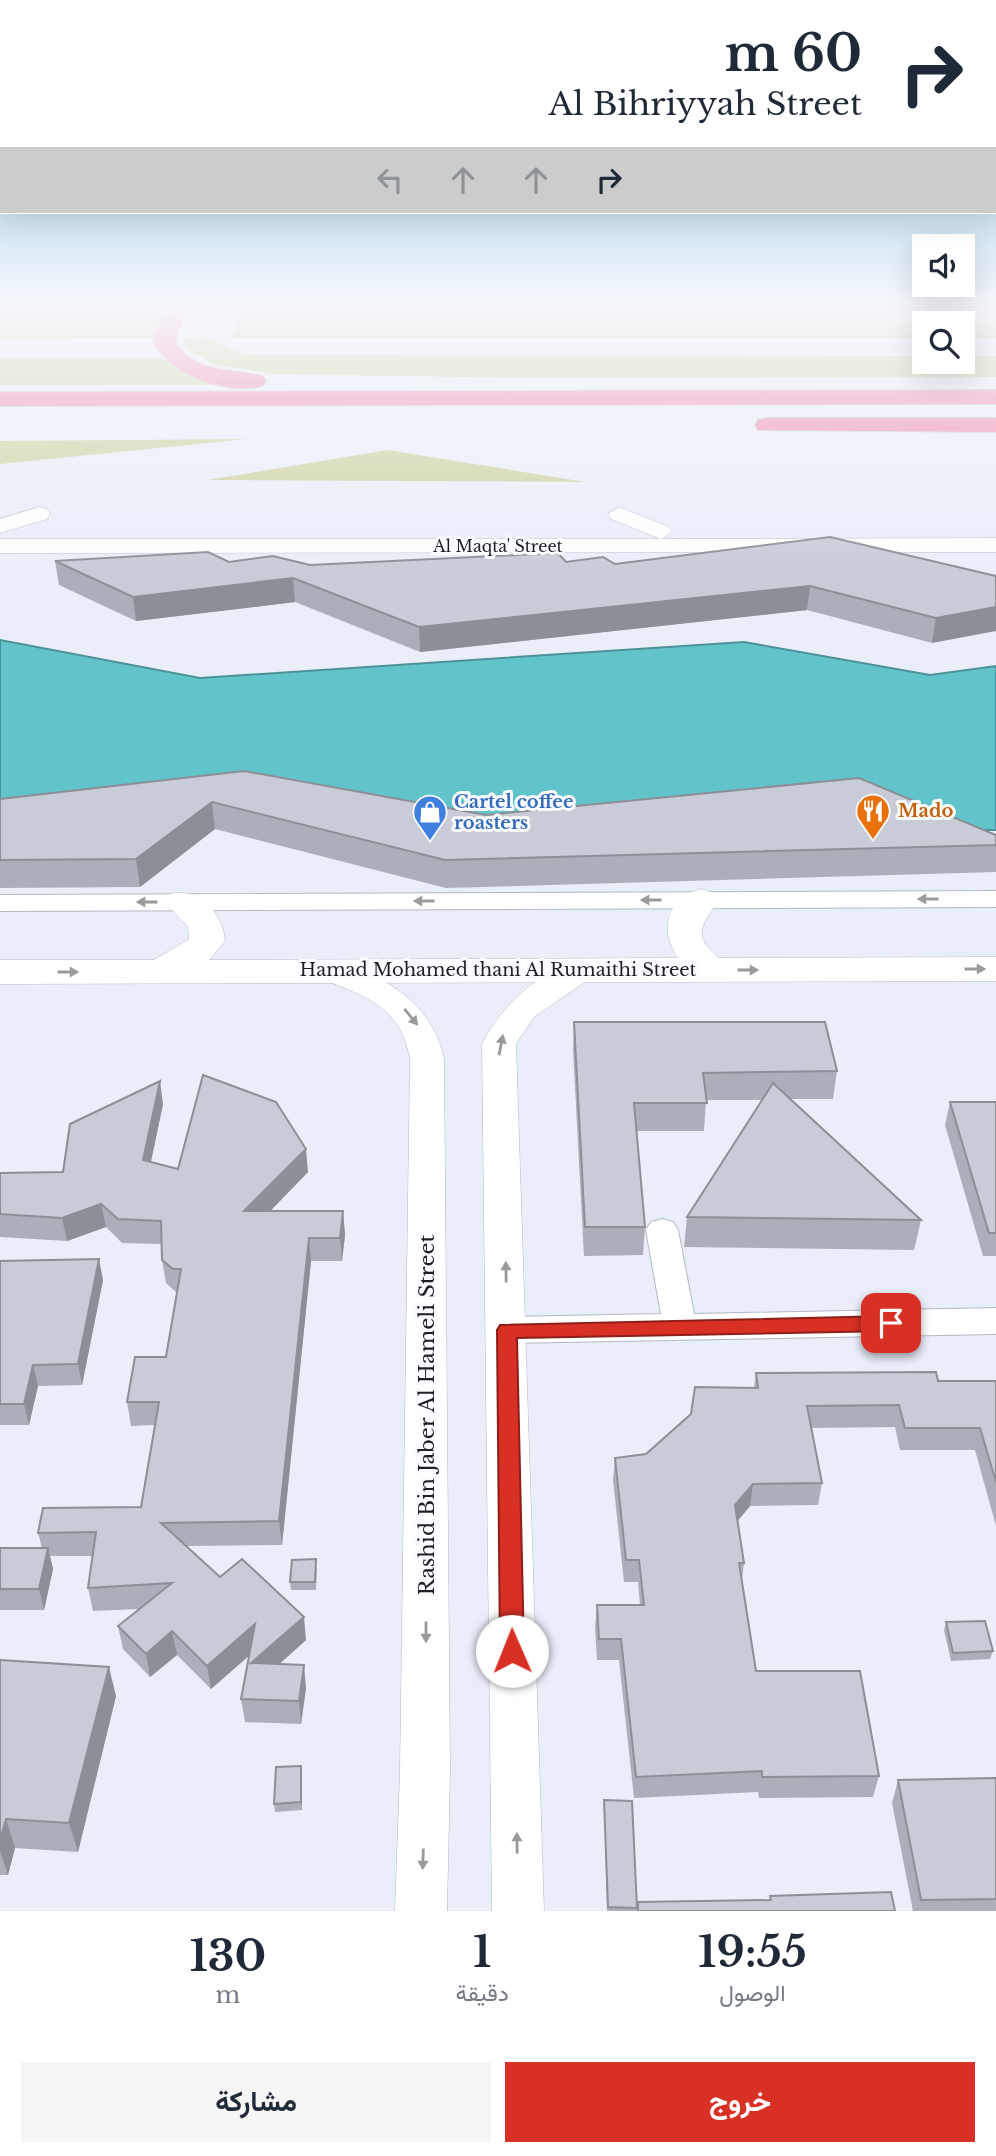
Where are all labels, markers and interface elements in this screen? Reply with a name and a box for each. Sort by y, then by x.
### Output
text: 60 m [725,23,862,84]
icon: right [886,28,977,119]
text: Al Bihriyyah Street [548,84,862,124]
icon: left [371,161,409,199]
icon: ahead [444,161,482,199]
icon: ahead [517,161,555,199]
icon: right [590,161,628,199]
map controls [912,234,975,374]
button: sound [912,234,975,297]
button: search [912,311,975,374]
street label: Al Maqta' Street [432,536,563,556]
place label: Cartel coffee roasters [454,791,573,834]
restaurant icon: Mado [854,792,892,841]
shop icon: Cartel coffee roasters [411,793,449,842]
place label: Mado [898,800,953,822]
one-way arrow [917,893,939,905]
one-way arrow [640,894,662,906]
one-way arrow [413,895,435,907]
one-way arrow [136,896,158,908]
street label: Hamad Mohamed thani Al Rumaithi Street [300,959,697,981]
one-way arrow [964,963,986,975]
one-way arrow [737,964,759,975]
one-way arrow [57,966,79,978]
one-way arrow [404,1007,419,1025]
one-way arrow [496,1034,507,1056]
street label: Rashid Bin Jaber Al Hameli Street [414,1235,440,1595]
one-way arrow [500,1261,512,1283]
pin [861,1293,921,1353]
icon: arrive [872,1304,910,1342]
position arrow [475,1614,549,1688]
one-way arrow [420,1621,432,1643]
one-way arrow [511,1832,523,1854]
one-way arrow [417,1849,429,1871]
text: 1 [473,1926,491,1978]
text: 19:55 [698,1926,807,1978]
text: 130 [189,1930,266,1982]
text: دقيقة [456,1979,509,2007]
text: الوصول [719,1979,786,2007]
text: m [215,1981,240,2009]
button: مشاركة [21,2062,491,2142]
button: خروج [505,2062,975,2142]

